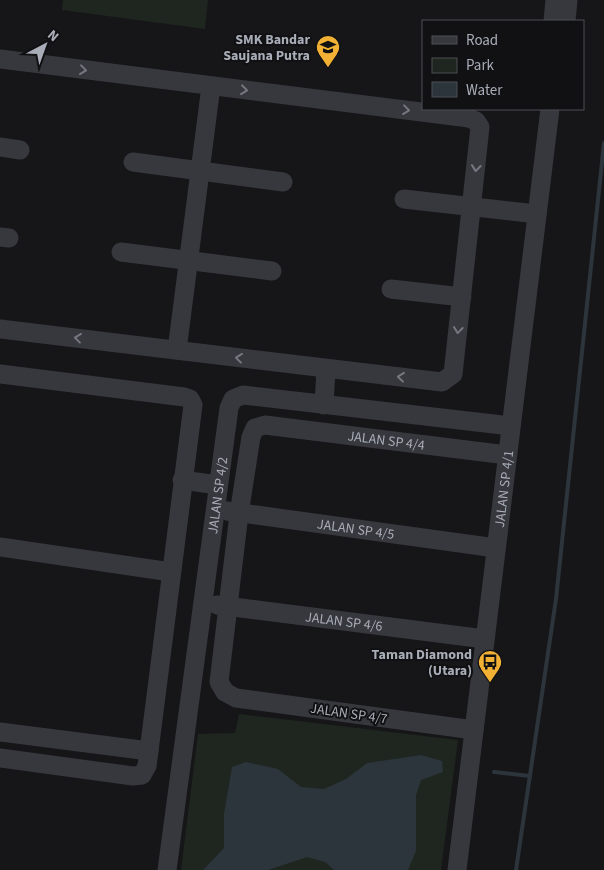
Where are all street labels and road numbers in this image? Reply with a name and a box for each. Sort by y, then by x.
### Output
street label: JALAN SP 4/4 [346,426,426,456]
street label: JALAN SP 4/1 [490,449,519,529]
street label: JALAN SP 4/2 [203,456,233,535]
street label: JALAN SP 4/5 [316,515,396,545]
street label: JALAN SP 4/6 [304,607,384,637]
street label: JALAN SP 4/7 [309,699,389,729]

